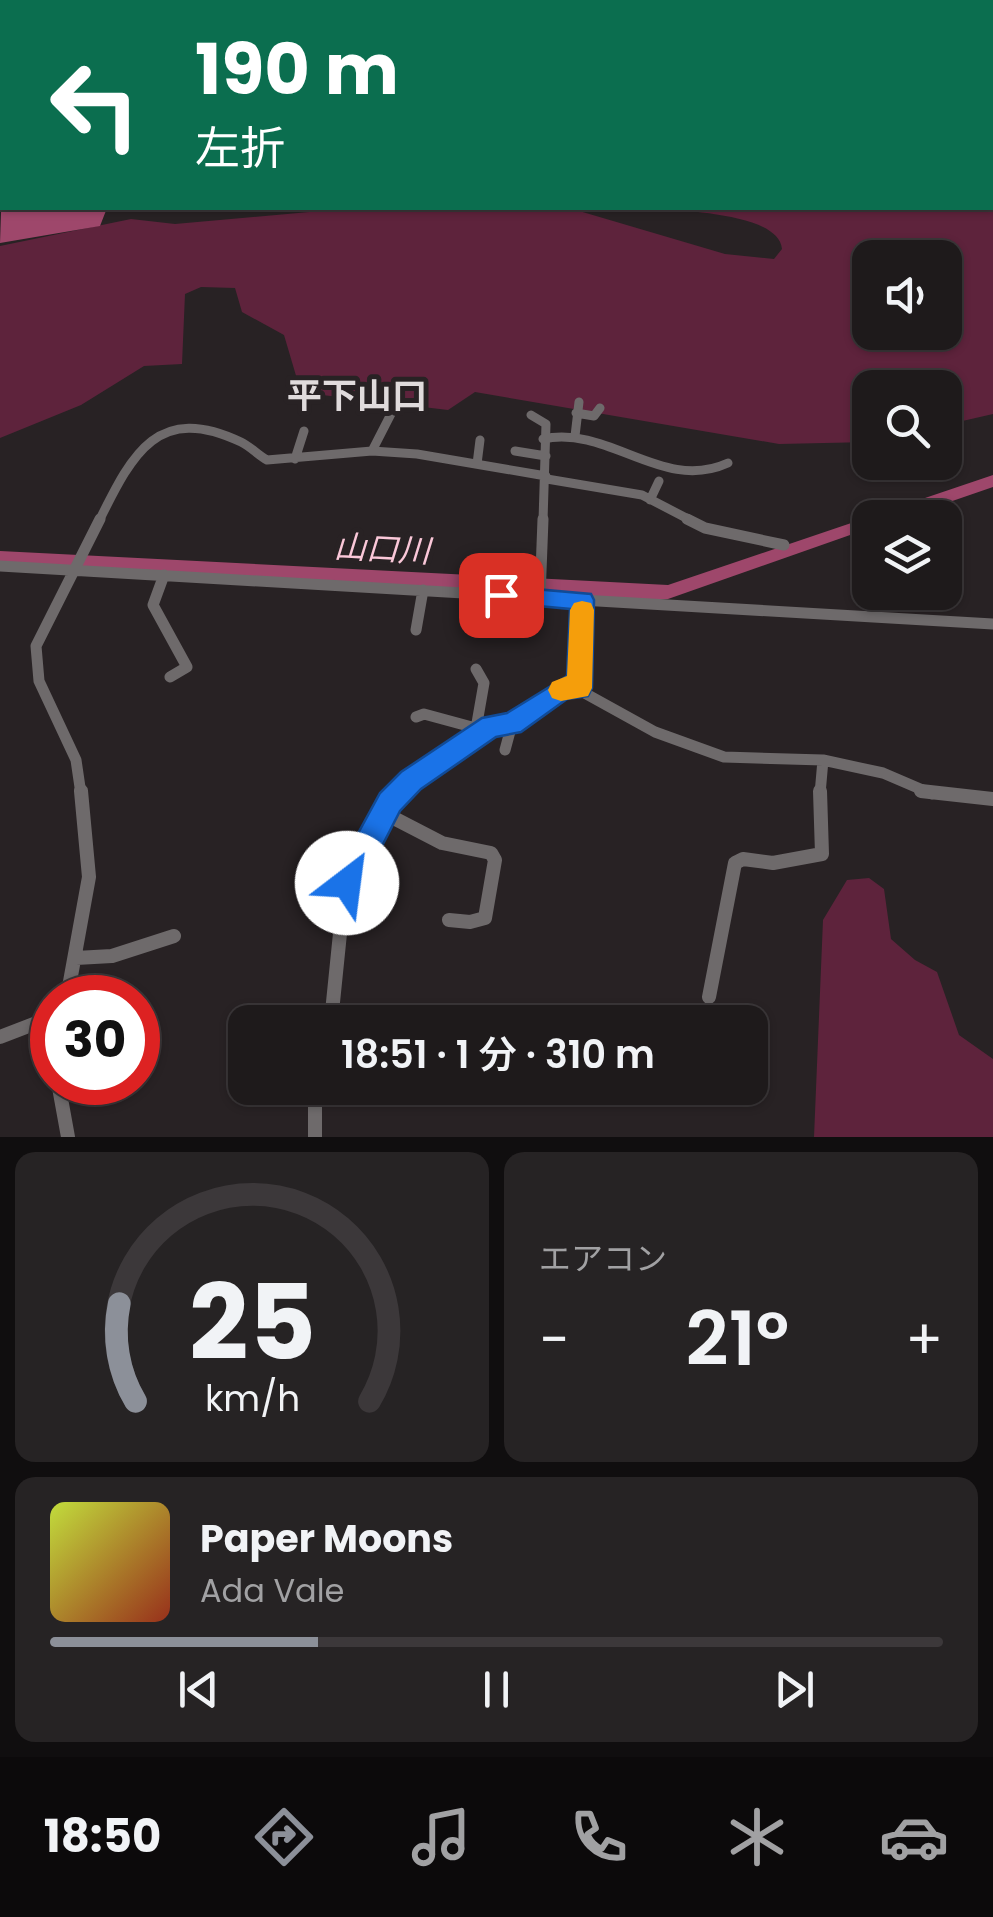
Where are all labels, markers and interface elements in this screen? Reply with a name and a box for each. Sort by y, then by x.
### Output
text: 190 m [195,20,399,119]
icon: left [30,40,160,170]
text: 左折 [195,117,285,180]
map controls [852,240,962,610]
button: sound [852,240,962,350]
button: search [852,370,962,480]
district label: 平下山口 [287,371,427,420]
button: layers [852,500,962,610]
water label: 山口川 [333,524,434,574]
pin [459,553,544,638]
icon: arrive [474,568,529,623]
position arrow [295,831,399,935]
speed limit sign: 30 [30,975,160,1105]
text: 18:51 · 1 分 · 310 m [341,1028,655,1081]
text: エアコン [539,1236,667,1281]
text: 25 [189,1250,315,1395]
text: 21° [686,1286,789,1391]
text: − [539,1301,569,1378]
text: + [905,1301,943,1378]
text: km/h [204,1373,300,1424]
text: Paper Moons [200,1512,453,1565]
text: Ada Vale [200,1568,344,1613]
icon: previous [171,1662,226,1717]
icon: pause [469,1662,524,1717]
icon: next [767,1662,822,1717]
icon: directions [249,1802,319,1872]
icon: music [406,1802,476,1872]
icon: phone [564,1802,634,1872]
icon: climate [722,1802,792,1872]
icon: car [879,1802,949,1872]
text: 18:50 [44,1805,161,1868]

